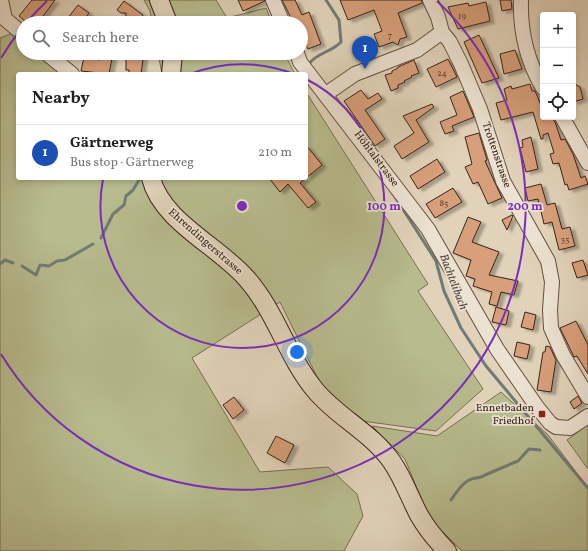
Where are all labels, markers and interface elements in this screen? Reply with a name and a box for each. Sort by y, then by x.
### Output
house number: 19 [458,10,466,23]
map controls [540,12,576,120]
button: + [540,12,576,48]
search box [16,16,308,60]
icon: search [30,27,52,49]
text: Search here [62,28,139,49]
house number: 7 [388,29,392,42]
pin: 1 [352,36,378,69]
button: − [540,48,576,84]
house number: 24 [437,67,447,80]
button: locate [540,84,576,120]
text: Nearby [32,87,90,110]
street label: Trottenstrasse [478,120,514,190]
street label: Höhtalstrasse [350,128,402,190]
text: Gärtnerweg [70,133,154,154]
text: 1 [42,144,48,162]
text: 210 m [258,144,292,162]
text: Bus stop · Gärtnerweg [70,154,194,172]
house number: 85 [440,197,448,210]
centre of rings [235,199,249,213]
text: 100 m [367,199,401,215]
text: 200 m [507,199,543,215]
street label: Ehrendingerstrasse [164,205,246,279]
house number: 35 [561,233,569,246]
water label: Bachtelibach [435,252,471,312]
your location [287,342,307,362]
place label: Ennetbaden Friedhof [476,401,535,429]
marker: Ennetbaden Friedhof [537,409,547,419]

